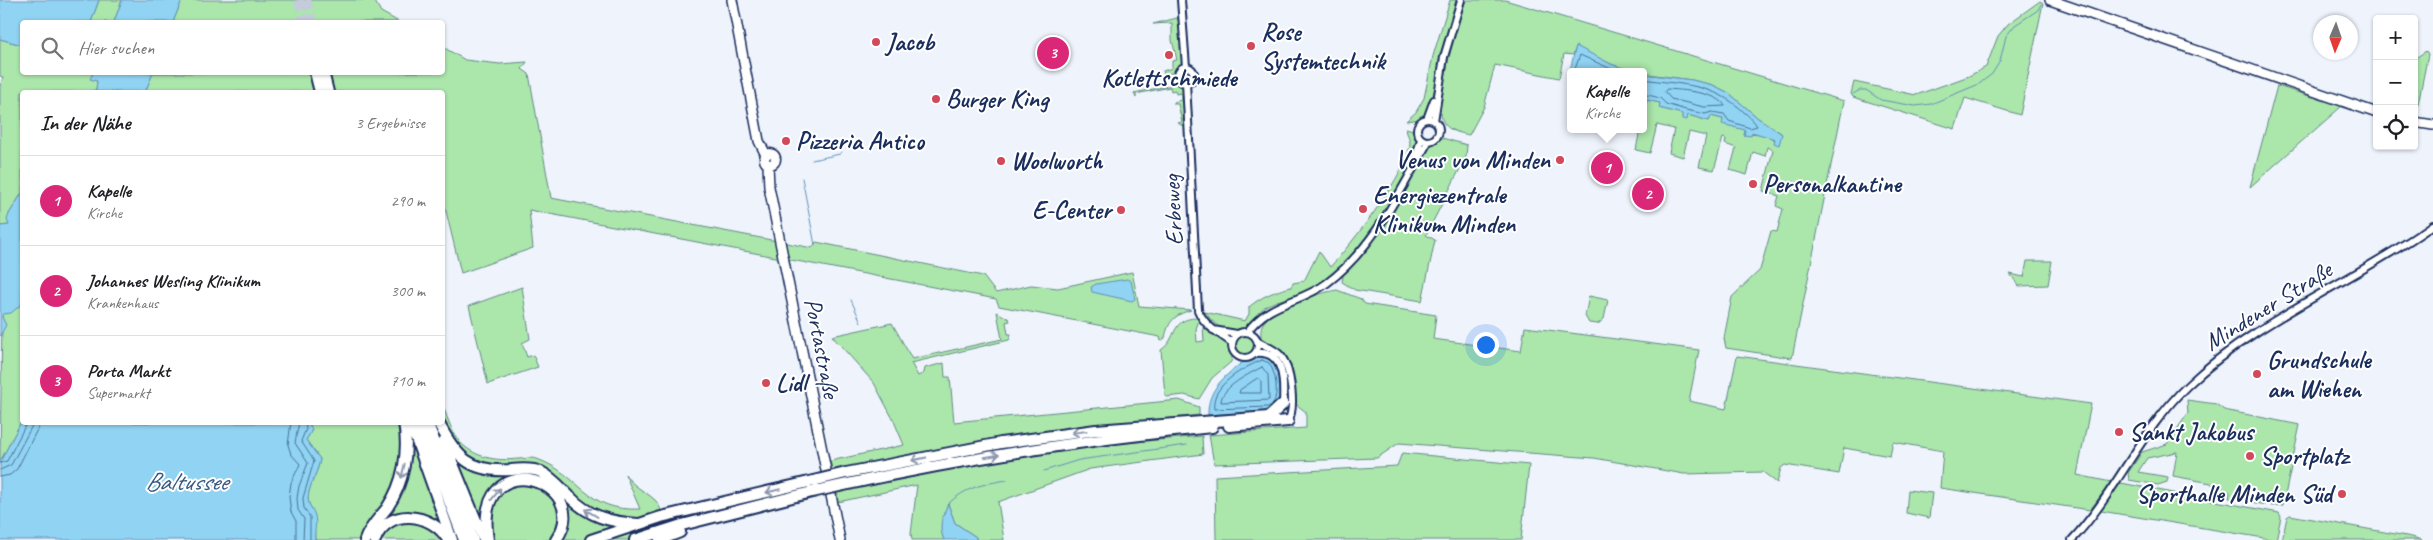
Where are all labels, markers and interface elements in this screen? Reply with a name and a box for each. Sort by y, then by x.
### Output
north arrow [2313,15,2358,60]
map controls [2373,15,2418,150]
button: + [2373,15,2418,60]
place label: Rose Systemtechnik [1261,16,1388,77]
search box [20,20,445,75]
place label: Jacob [884,26,936,58]
icon: search [38,34,66,62]
pin: 3 [1037,34,1069,72]
text: Hier suchen [78,36,154,60]
marker: Jacob [870,36,882,48]
marker: Rose Systemtechnik [1245,40,1257,52]
marker: Kotlettschmiede [1163,49,1175,61]
button: − [2373,60,2418,105]
place label: Kotlettschmiede [1101,62,1238,94]
popup [1567,68,1647,133]
text: Kapelle [1585,79,1629,103]
place label: Burger King [946,83,1051,115]
marker: Burger King [930,93,942,105]
text: Kirche [1585,103,1620,123]
button: locate [2373,105,2418,150]
text: In der Nähe [40,110,130,136]
text: 3 Ergebnisse [356,113,425,133]
place label: Pizzeria Antico [796,125,926,157]
marker: Pizzeria Antico [780,135,792,147]
place label: Venus von Minden [1395,144,1552,176]
place label: Woolworth [1011,145,1104,177]
pin: 1 [1591,149,1623,187]
marker: Venus von Minden [1554,154,1566,166]
marker: Woolworth [995,155,1007,167]
place label: Personalkantine [1763,168,1902,200]
street label: Erbeweg [1155,173,1191,246]
pin: 2 [1632,175,1664,213]
marker: Personalkantine [1747,178,1759,190]
text: Kapelle [87,179,131,203]
place label: Energiezentrale Klinikum Minden [1373,179,1517,240]
text: 1 [52,191,60,211]
text: 290 m [391,191,425,211]
place label: E-Center [1032,194,1114,226]
text: Kirche [87,203,122,223]
marker: Energiezentrale Klinikum Minden [1357,203,1369,215]
marker: E-Center [1115,204,1127,216]
street label: Mindener Straße [2198,253,2340,358]
text: Johannes Wesling Klinikum [87,269,260,293]
text: 2 [52,281,60,301]
text: 300 m [391,281,425,301]
text: Krankenhaus [87,293,158,313]
street label: Portastraße [797,295,848,403]
your location [1473,332,1499,358]
place label: Grundschule am Wiehen [2267,344,2372,405]
text: Porta Markt [87,359,170,383]
place label: Lidl [776,367,811,399]
marker: Grundschule am Wiehen [2251,368,2263,380]
text: 3 [52,371,60,391]
text: 710 m [391,371,425,391]
marker: Lidl [760,377,772,389]
text: Supermarkt [87,383,150,403]
place label: Sankt Jakobus [2129,416,2255,448]
marker: Sankt Jakobus [2113,426,2125,438]
one-way arrow [1072,427,1088,437]
place label: Sportplatz [2260,440,2352,472]
one-way arrow [984,450,1000,460]
marker: Sportplatz [2244,450,2256,462]
one-way arrow [911,455,927,464]
one-way arrow [398,462,407,478]
water label: Baltussee [145,465,232,498]
place label: Sporthalle Minden Süd [2136,478,2336,510]
one-way arrow [765,487,781,496]
one-way arrow [490,488,501,501]
marker: Sporthalle Minden Süd [2336,488,2348,500]
one-way arrow [585,507,599,517]

